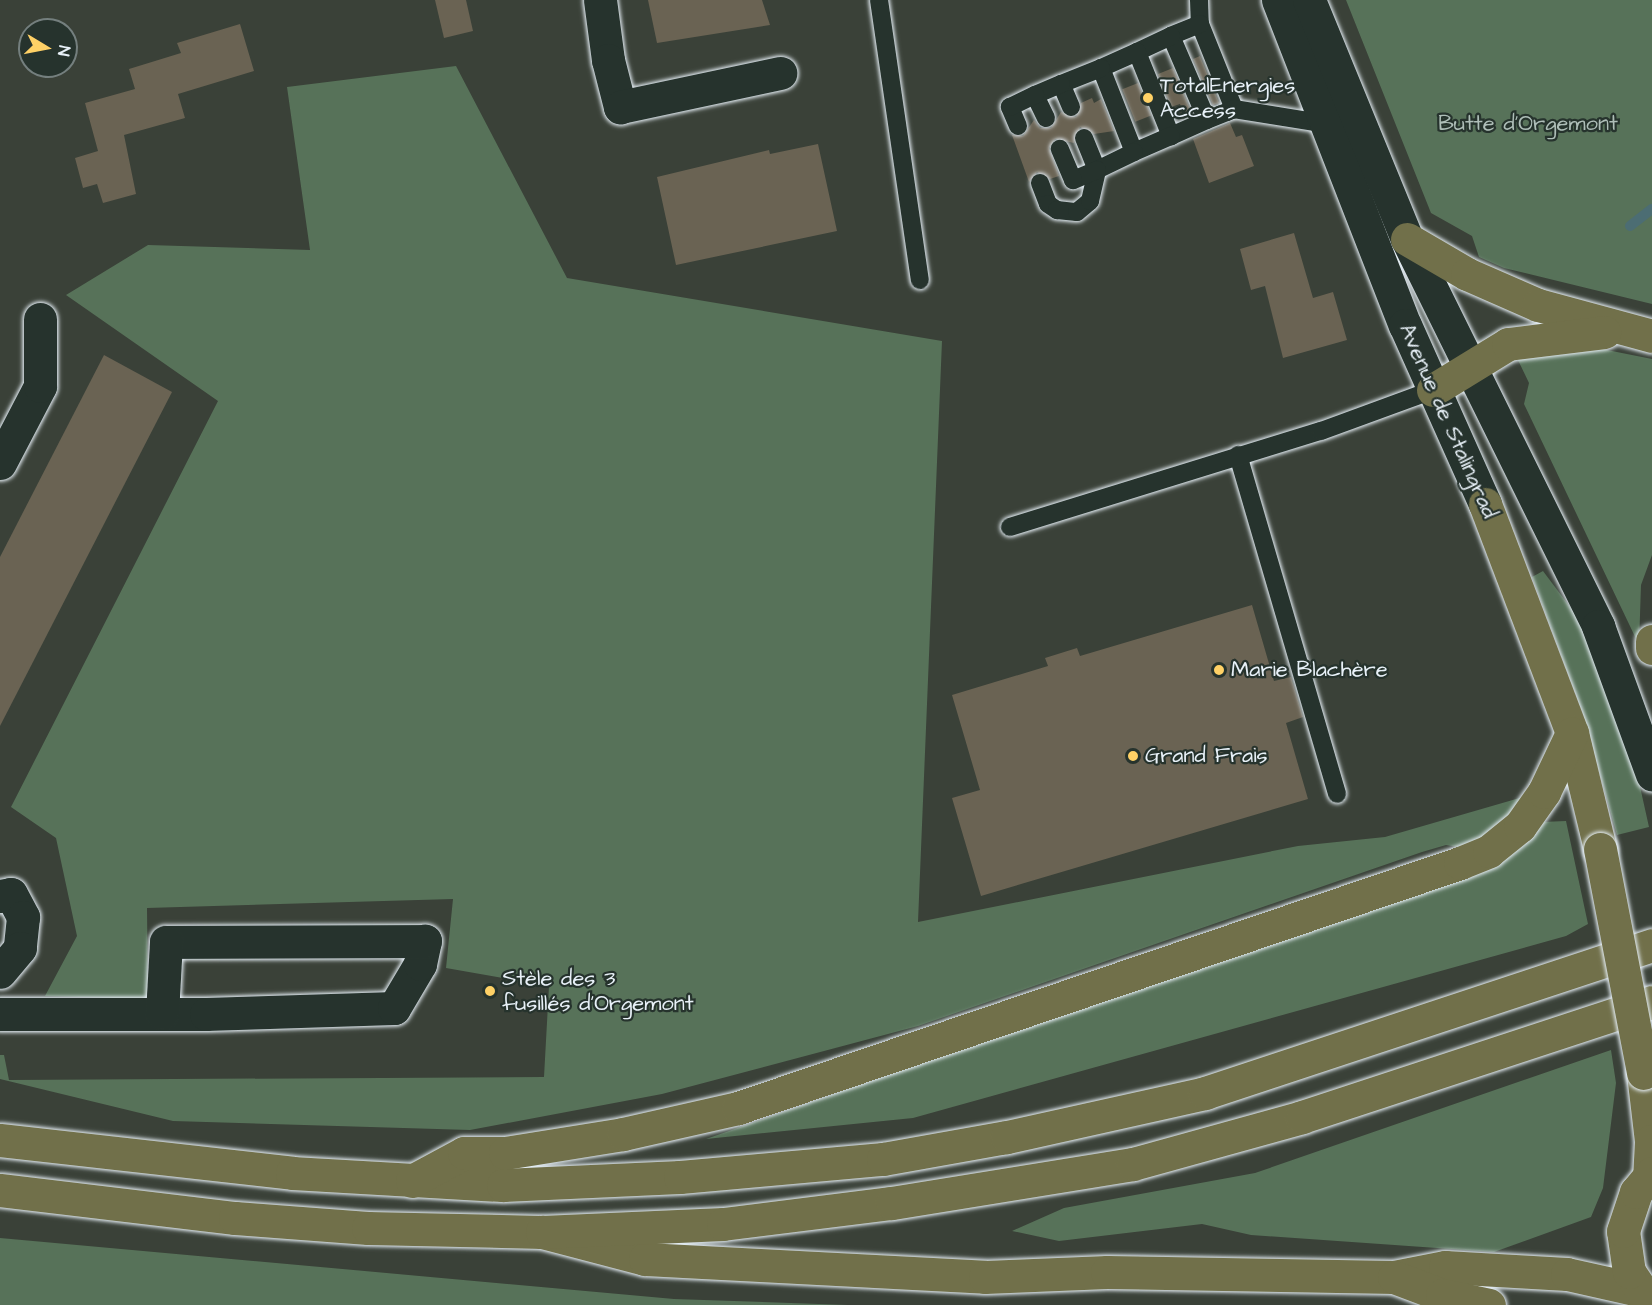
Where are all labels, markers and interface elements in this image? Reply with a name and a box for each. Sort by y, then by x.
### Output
north arrow [18,18,78,78]
text: N [52,44,75,58]
place label: TotalEnergies Access [1160,72,1295,124]
marker: TotalEnergies Access [1141,91,1155,105]
park label: Butte d'Orgemont [1438,111,1618,137]
street label: Avenue de Stalingrad [1393,320,1503,522]
place label: Marie Blachère [1231,657,1388,683]
marker: Marie Blachère [1212,663,1226,677]
place label: Grand Frais [1145,743,1268,769]
marker: Grand Frais [1126,749,1140,763]
place label: Stèle des 3 fusillés d'Orgemont [502,965,694,1016]
marker: Stèle des 3 fusillés d'Orgemont [483,984,497,998]

